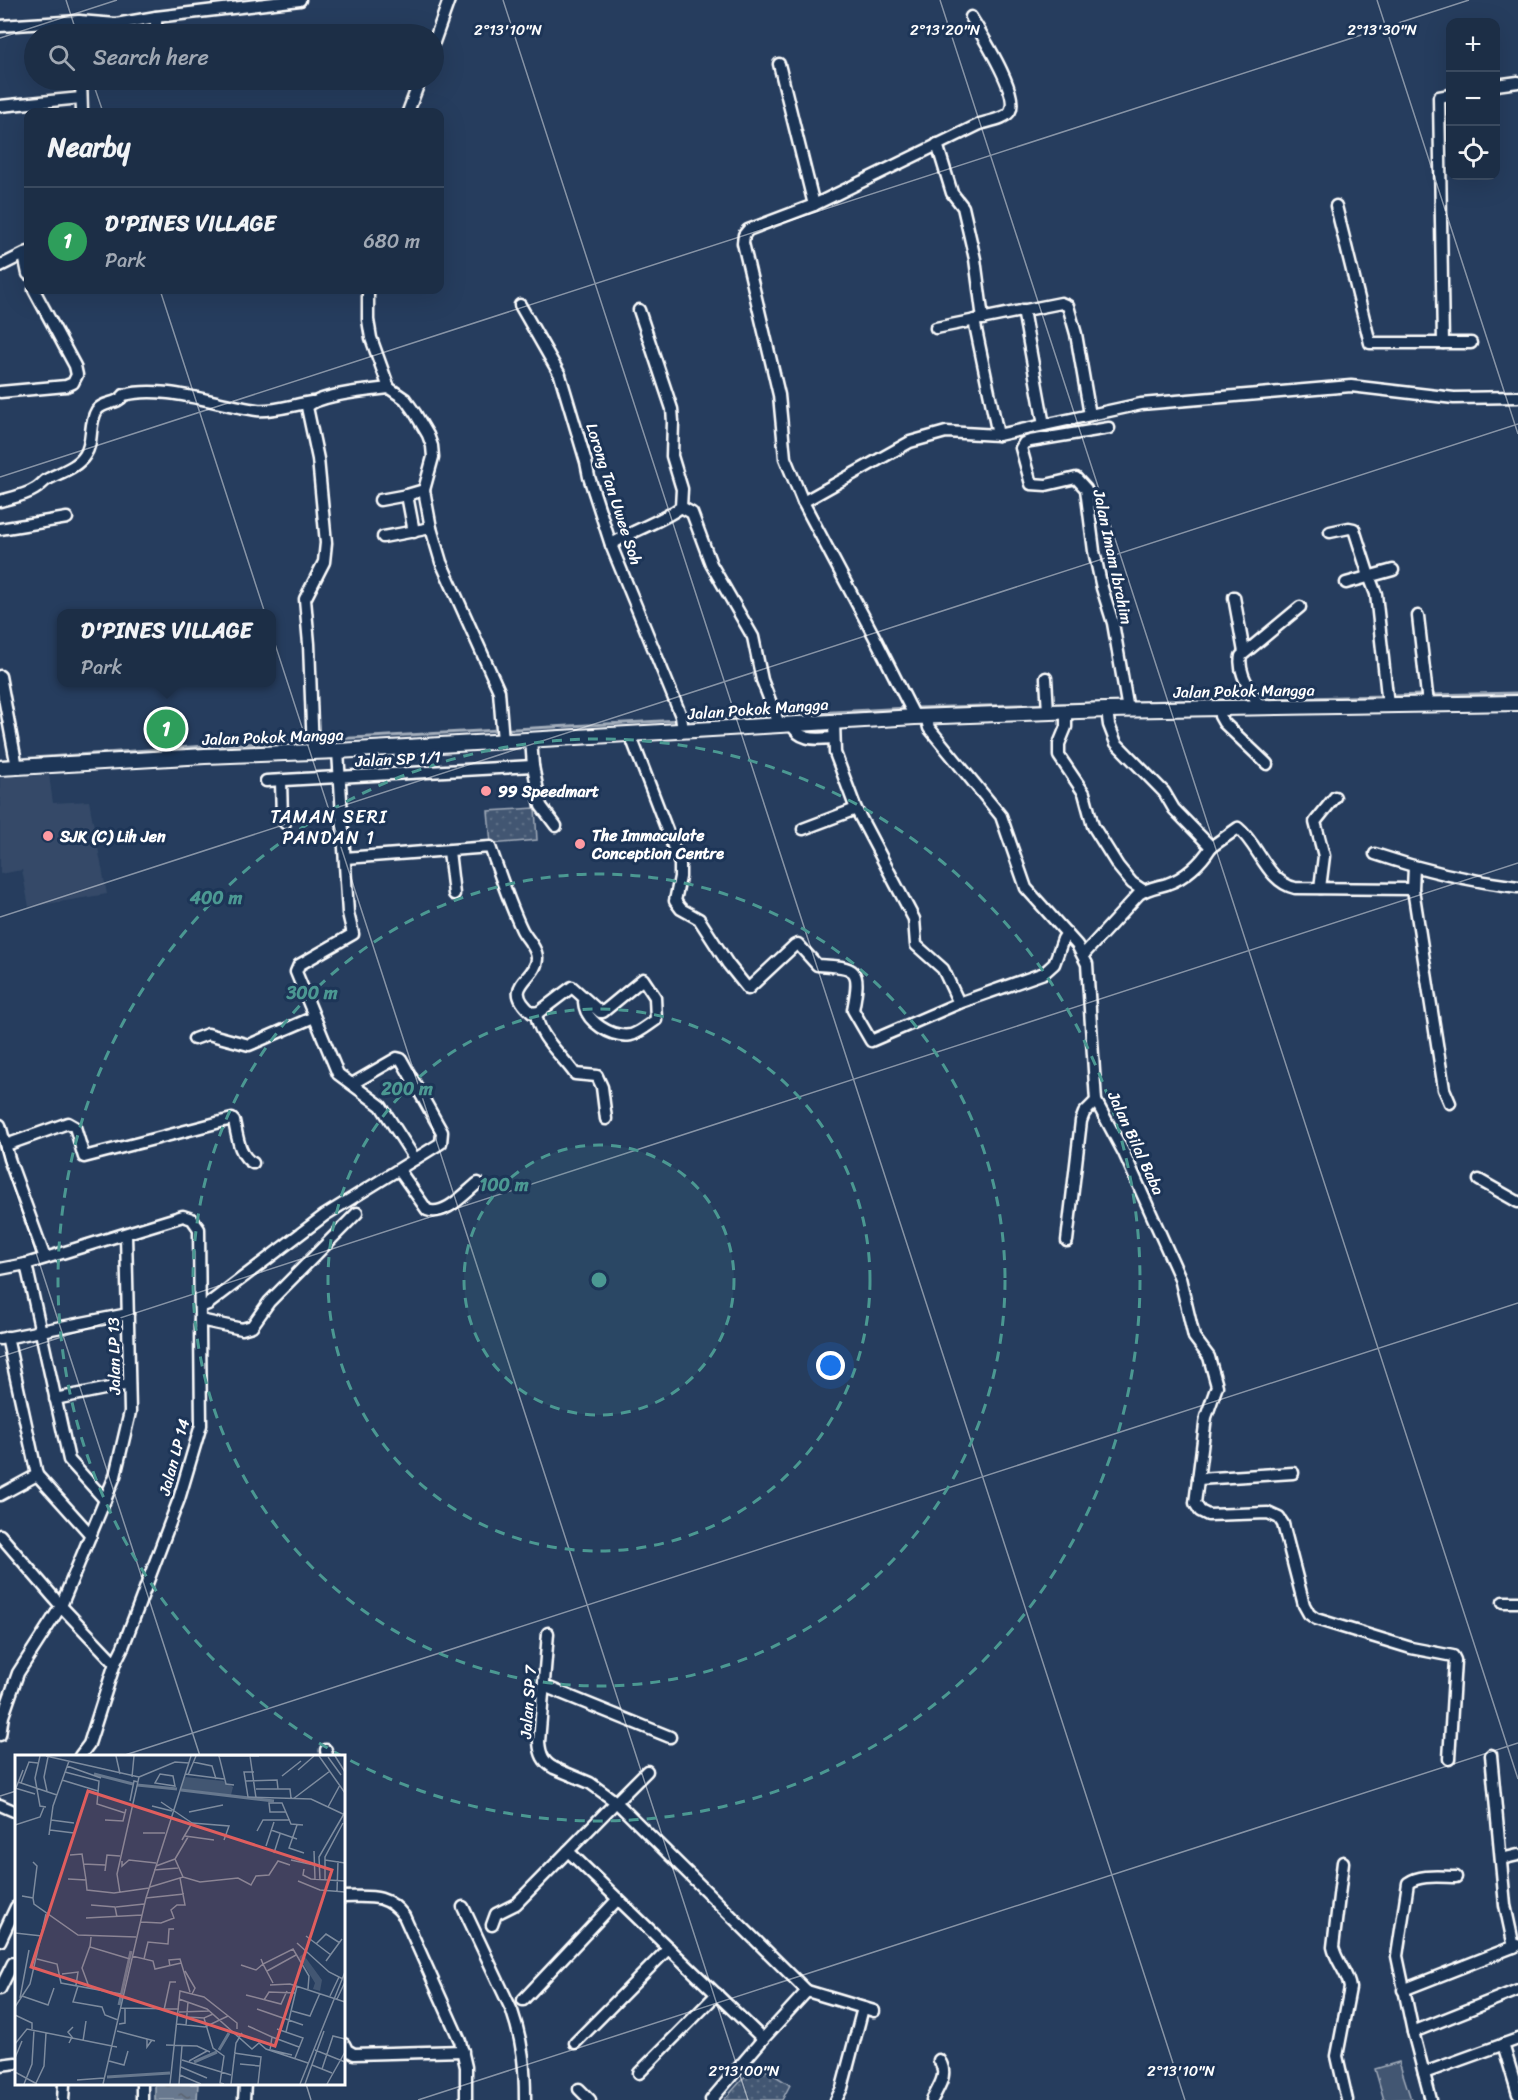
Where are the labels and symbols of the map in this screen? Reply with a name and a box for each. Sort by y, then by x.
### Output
text: 2°13'10"N [474,17,543,43]
text: 2°13'20"N [910,17,981,43]
text: 2°13'30"N [1347,17,1417,43]
street label: Lorong Tan Uwee Soh [577,419,651,569]
street label: Jalan Imam Ibrahim [1084,486,1141,627]
street label: Jalan Pokok Mangga [1172,675,1315,707]
street label: Jalan Pokok Mangga [686,690,829,728]
pin: 1 [146,706,186,752]
street label: Jalan Pokok Mangga [201,720,344,754]
street label: Jalan SP 1/1 [353,742,442,776]
place label: 99 Speedmart [498,777,599,806]
marker: 99 Speedmart [479,784,493,798]
district label: TAMAN SERI PANDAN 1 [270,801,388,854]
place label: The Immaculate Conception Centre [591,821,724,868]
place label: SJK (C) Lih Jen [59,822,166,851]
marker: SJK (C) Lih Jen [41,829,55,843]
marker: The Immaculate Conception Centre [573,837,587,851]
text: 400 m [189,882,242,914]
text: 300 m [285,977,338,1009]
text: 200 m [380,1073,433,1105]
street label: Jalan Bilal Baba [1099,1085,1173,1200]
text: 100 m [480,1169,529,1201]
centre of rings [589,1270,609,1290]
street label: Jalan LP 13 [99,1317,129,1396]
your location [816,1351,845,1380]
street label: Jalan LP 14 [150,1415,198,1500]
street label: Jalan SP 7 [511,1664,545,1741]
inset map [15,1755,345,2085]
text: 2°13'00"N [709,2058,780,2084]
text: 2°13'10"N [1147,2058,1216,2084]

